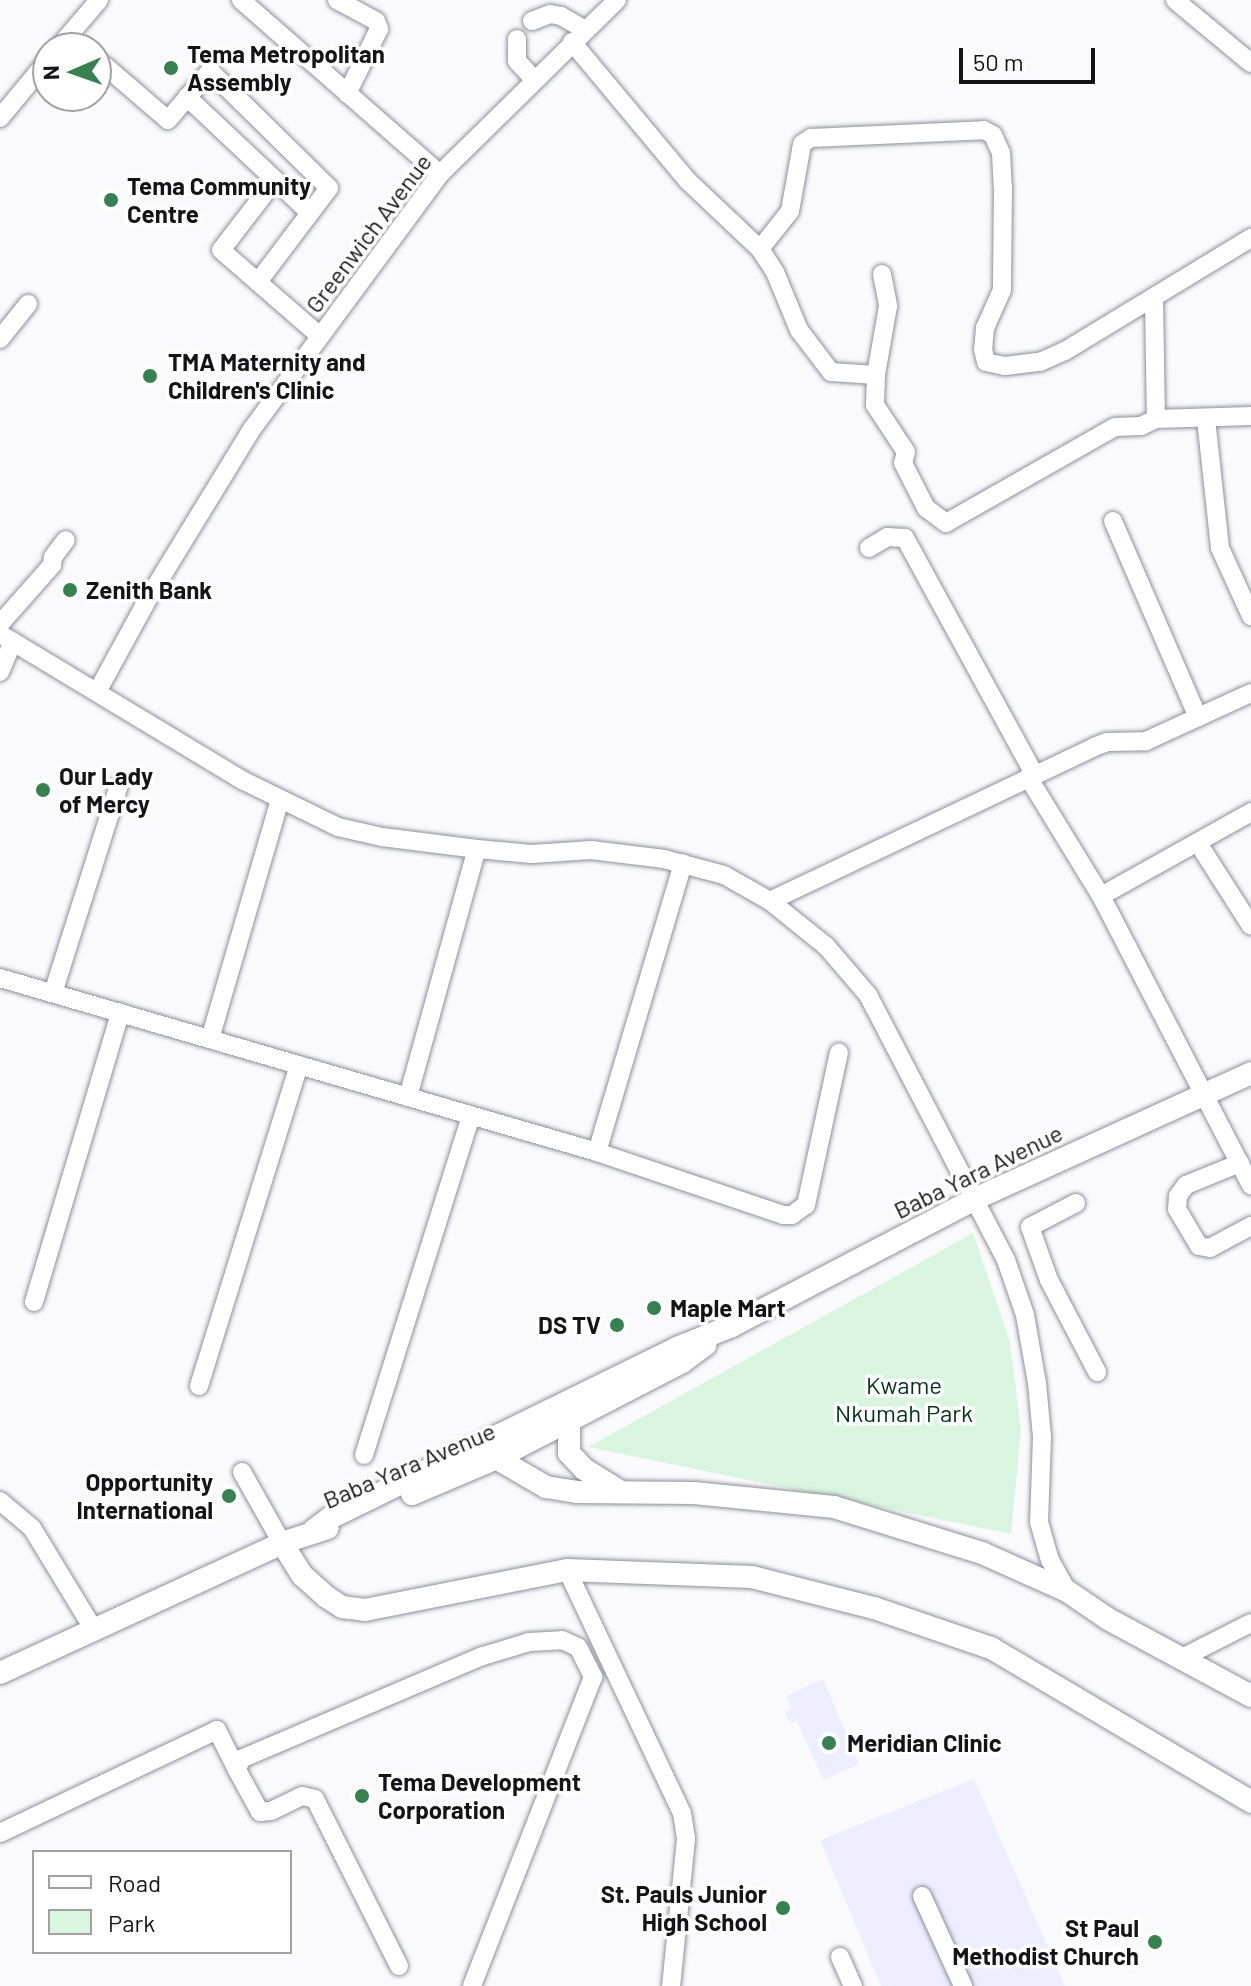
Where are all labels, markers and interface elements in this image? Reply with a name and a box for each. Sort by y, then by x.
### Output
north arrow [32,32,112,112]
scale bar [963,32,1099,82]
place label: Tema Metropolitan Assembly [187,40,385,96]
text: 50 m [973,47,1024,76]
marker: Tema Metropolitan Assembly [162,59,180,77]
text: N [37,65,63,81]
street label: Greenwich Avenue [299,148,437,318]
place label: Tema Community Centre [127,172,311,228]
marker: Tema Community Centre [102,191,120,209]
place label: TMA Maternity and Children's Clinic [168,348,365,404]
marker: TMA Maternity and Children's Clinic [139,365,161,387]
place label: Zenith Bank [86,576,212,604]
marker: Zenith Bank [61,581,79,599]
place label: Our Lady of Mercy [59,762,153,818]
marker: Our Lady of Mercy [34,781,52,799]
street label: Baba Yara Avenue [889,1118,1067,1224]
place label: Maple Mart [670,1294,786,1322]
marker: Maple Mart [645,1299,663,1317]
place label: DS TV [538,1311,601,1339]
marker: DS TV [608,1316,626,1334]
park label: Kwame Nkumah Park [835,1371,973,1427]
street label: Baba Yara Avenue [319,1416,499,1514]
place label: Opportunity International [77,1468,213,1524]
marker: Opportunity International [220,1487,238,1505]
place label: Meridian Clinic [847,1729,1002,1757]
marker: Meridian Clinic [818,1732,840,1754]
place label: Tema Development Corporation [378,1768,581,1824]
marker: Tema Development Corporation [353,1787,371,1805]
legend [32,1850,292,1954]
text: Road [108,1868,161,1897]
place label: St. Pauls Junior High School [601,1880,767,1936]
marker: St. Pauls Junior High School [774,1899,792,1917]
text: Park [108,1908,155,1937]
place label: St Paul Methodist Church [952,1914,1139,1970]
marker: St Paul Methodist Church [1146,1933,1164,1951]

